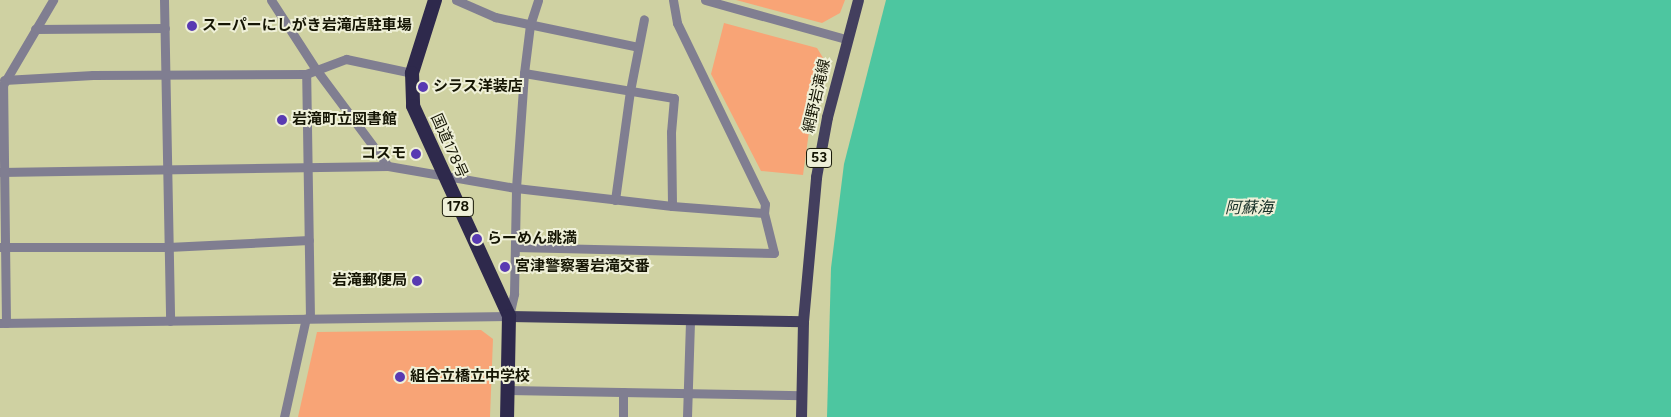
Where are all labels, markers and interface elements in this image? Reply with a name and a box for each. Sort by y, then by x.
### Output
place label: スーパーにしがき岩滝店駐車場 [202,17,412,35]
marker: スーパーにしがき岩滝店駐車場 [186,20,198,32]
street label: 網野岩滝線 [800,57,834,135]
place label: シラス洋装店 [433,78,523,96]
marker: シラス洋装店 [417,81,429,93]
place label: 岩滝町立図書館 [292,111,397,129]
street label: 国道178号 [427,111,471,181]
marker: 岩滝町立図書館 [276,114,288,126]
place label: コスモ [361,145,406,163]
road number: 53 [805,146,833,170]
marker: コスモ [410,148,422,160]
road number: 178 [442,196,474,218]
water label: 阿蘇海 [1225,198,1273,218]
place label: らーめん跳満 [487,230,577,248]
marker: らーめん跳満 [471,233,483,245]
place label: 宮津警察署岩滝交番 [515,258,650,276]
marker: 宮津警察署岩滝交番 [499,261,511,273]
place label: 岩滝郵便局 [332,272,407,290]
marker: 岩滝郵便局 [411,275,423,287]
place label: 組合立橋立中学校 [410,368,530,386]
marker: 組合立橋立中学校 [394,371,406,383]

